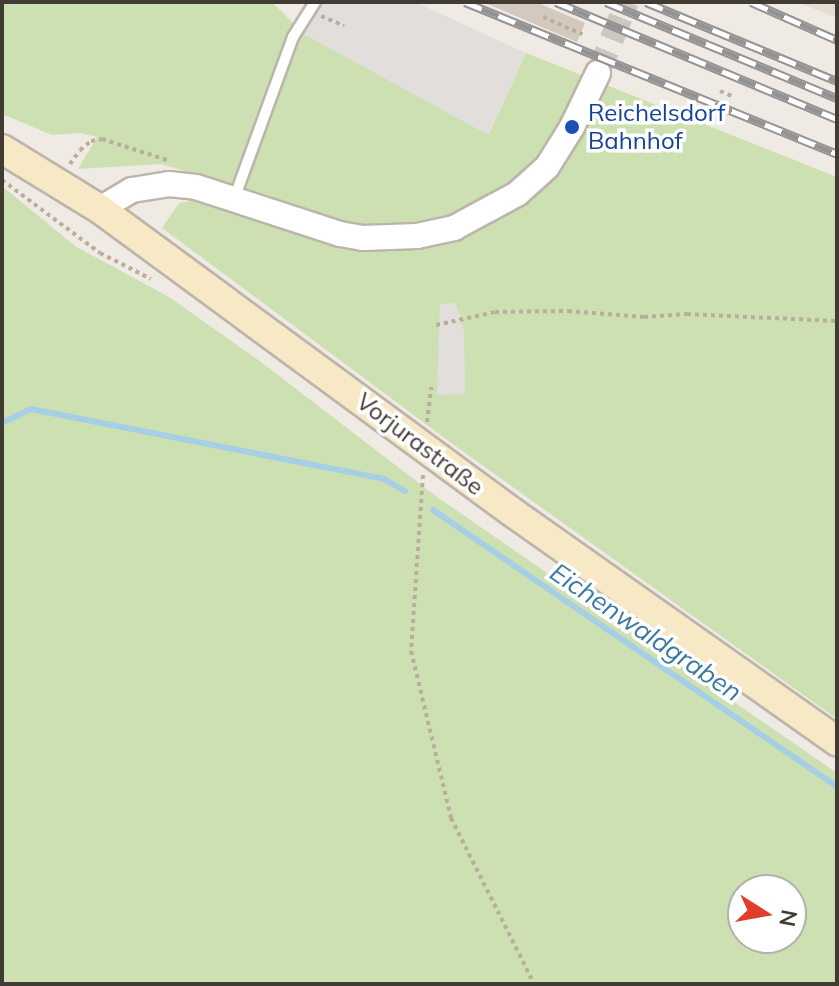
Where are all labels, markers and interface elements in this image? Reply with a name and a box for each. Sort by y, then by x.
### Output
place label: Reichelsdorf Bahnhof [588,99,725,155]
marker: Reichelsdorf Bahnhof [563,118,581,136]
street label: Vorjurastraße [351,387,489,501]
water label: Eichenwaldgraben [544,556,748,708]
north arrow [727,874,807,954]
text: N [773,907,804,929]

